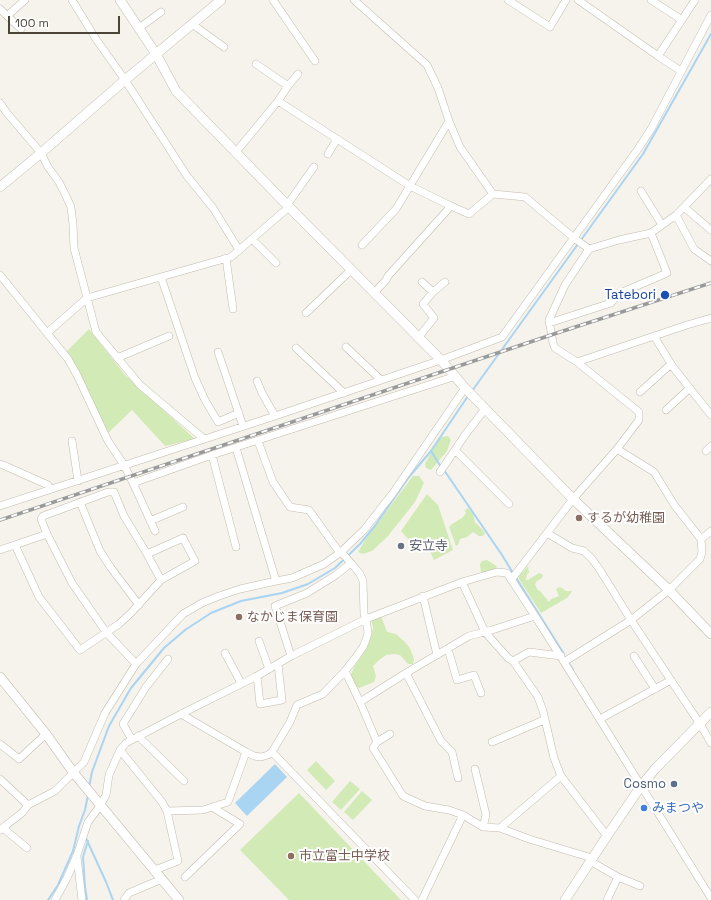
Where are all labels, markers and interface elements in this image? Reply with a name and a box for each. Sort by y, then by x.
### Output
scale bar [10,8,122,34]
text: 100 m [15,15,49,31]
place label: Tatebori [604,287,656,303]
marker: Tatebori [659,289,671,301]
place label: するが幼稚園 [587,510,665,526]
marker: するが幼稚園 [574,513,584,523]
place label: 安立寺 [409,538,448,554]
marker: 安立寺 [396,541,406,551]
place label: なかじま保育園 [247,609,338,625]
marker: なかじま保育園 [234,612,244,622]
place label: Cosmo [624,776,666,792]
marker: Cosmo [669,779,679,789]
place label: みまつや [652,800,704,816]
marker: みまつや [639,803,649,813]
place label: 市立富士中学校 [299,848,390,864]
marker: 市立富士中学校 [286,851,296,861]

